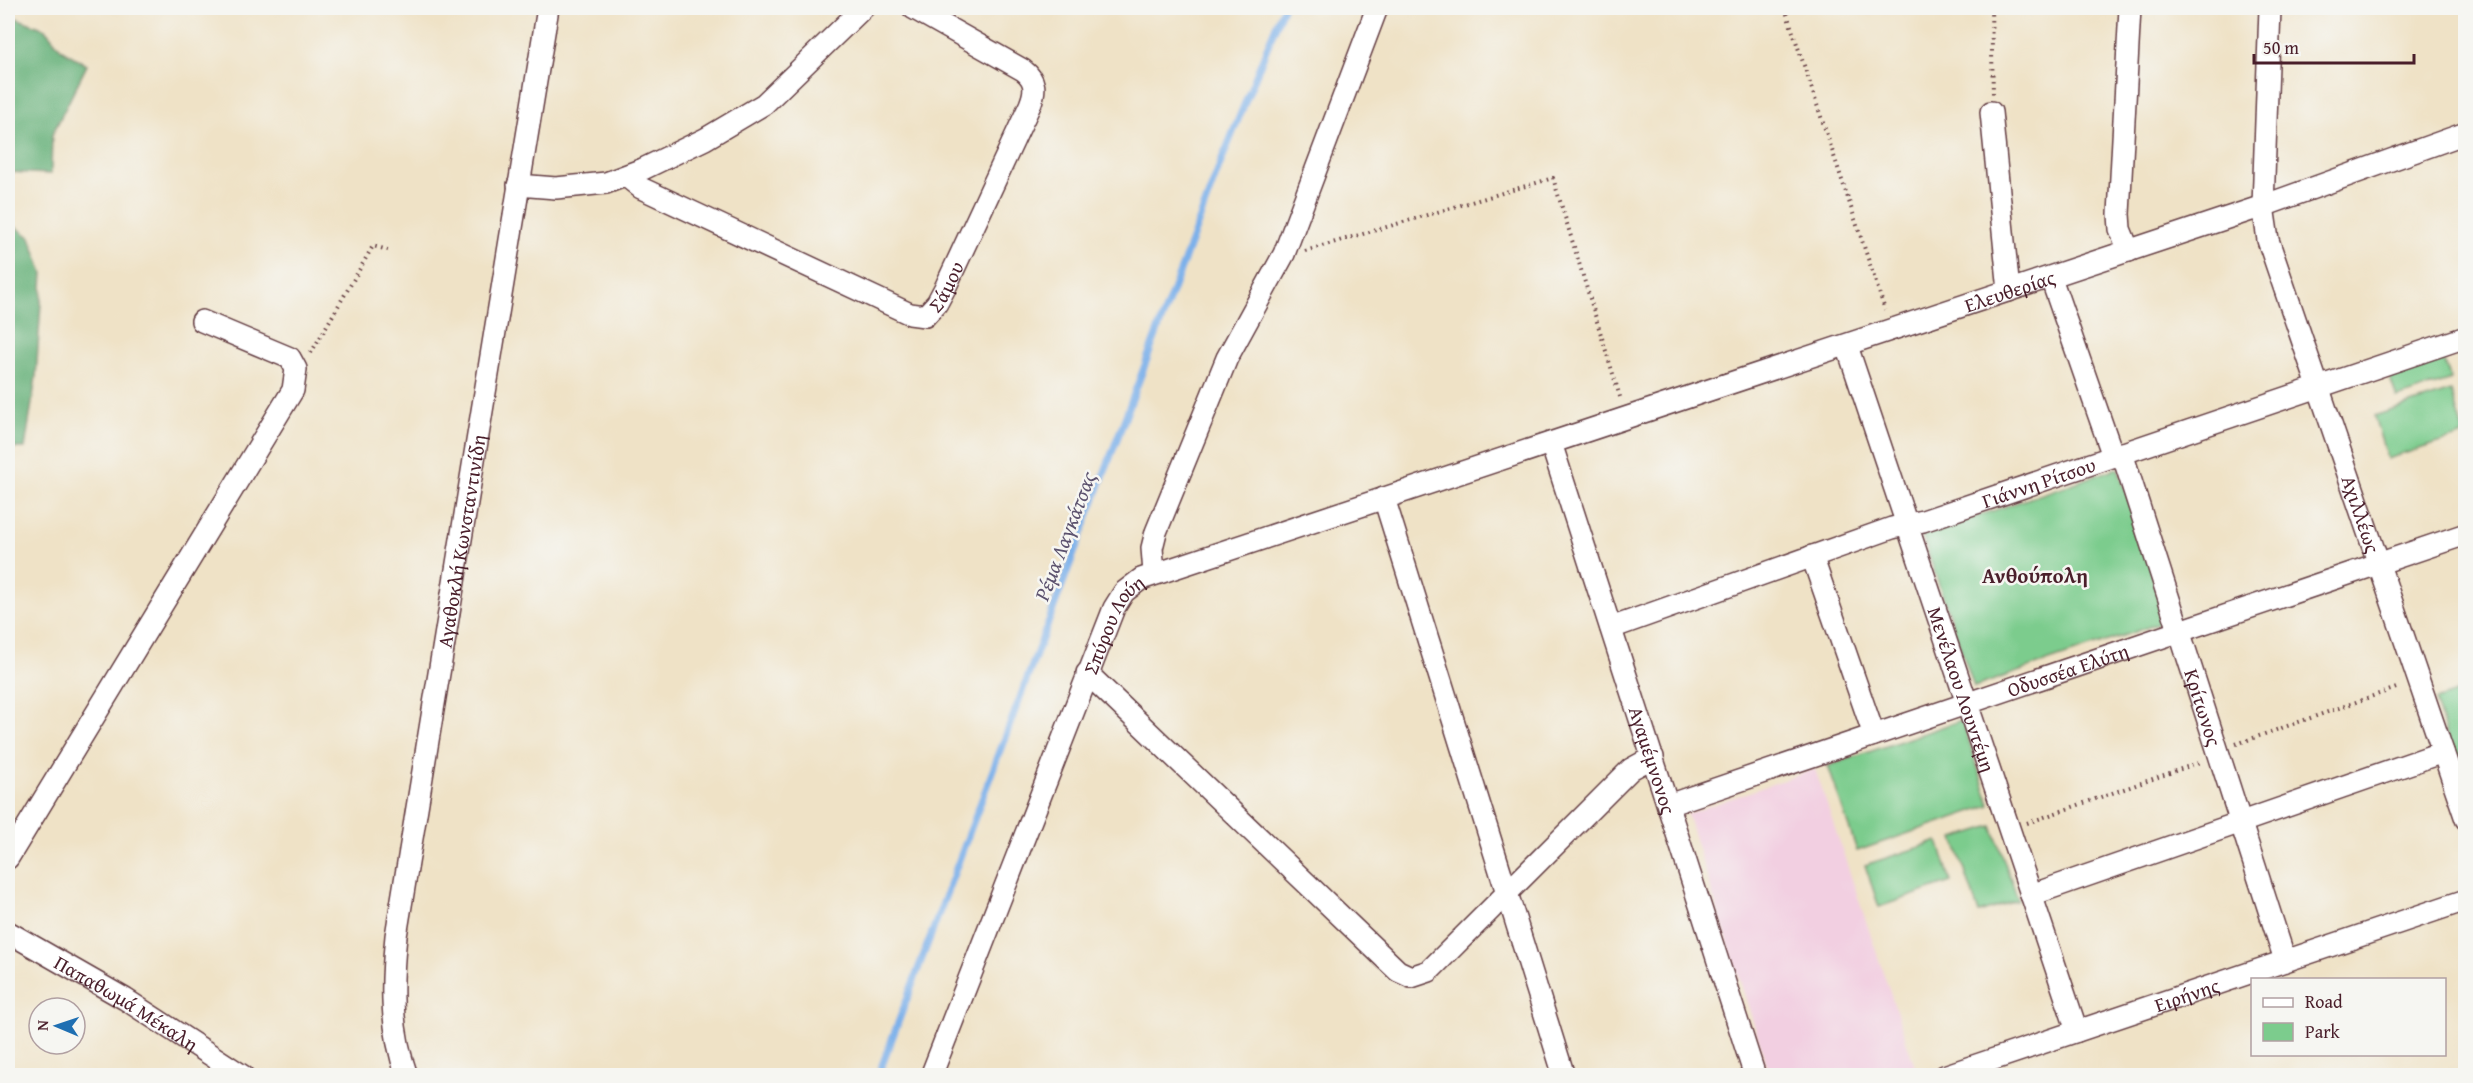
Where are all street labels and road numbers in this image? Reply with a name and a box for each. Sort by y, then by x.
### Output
street label: Σάμου [921,256,970,318]
street label: Ελευθερίας [1960,262,2059,319]
street label: Αγαθοκλή Κωνσταντινίδη [429,432,492,650]
street label: Γιάννη Ρίτσου [1978,449,2099,515]
street label: Αχιλλέως [2335,471,2389,557]
street label: Σπύρου Λούη [1075,567,1150,678]
street label: Μενέλαου Λουντέμη [1921,603,2003,776]
street label: Οδυσσέα Ελύτη [2003,635,2132,703]
street label: Κρίτωνος [2178,665,2230,750]
street label: Αγαμέμνονoς [1622,702,1684,818]
street label: Παπαθωμά Μέκαλη [49,947,204,1058]
street label: Ειρήνης [2150,970,2223,1019]

